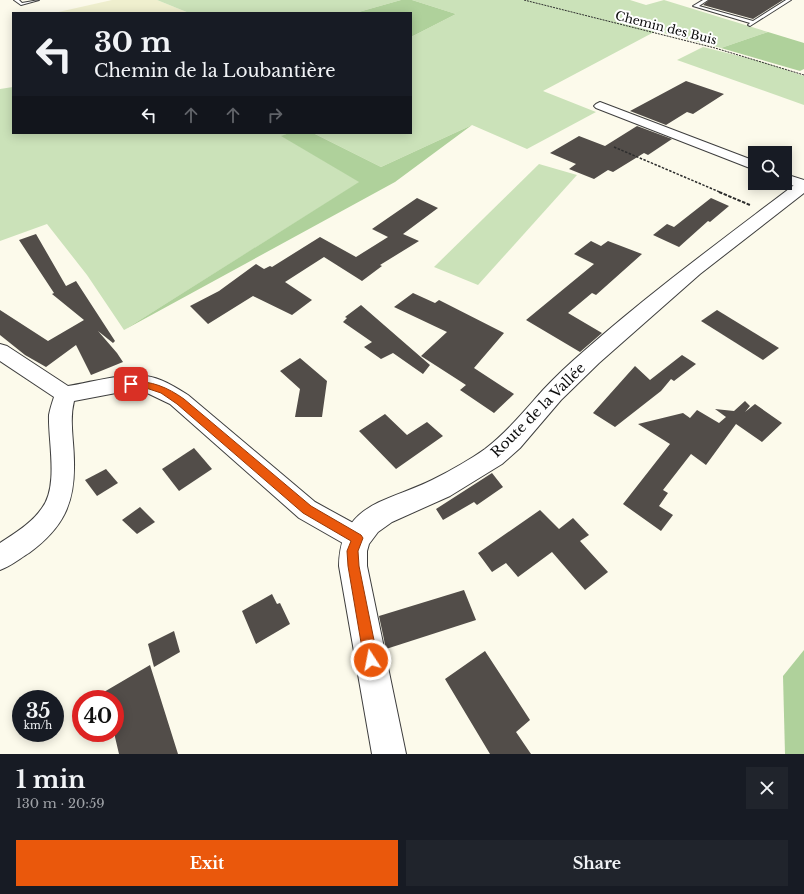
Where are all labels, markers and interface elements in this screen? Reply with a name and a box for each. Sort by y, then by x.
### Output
street label: Chemin des Buis [614,8,718,47]
text: 30 m [94,25,171,60]
icon: left [28,28,80,80]
text: Chemin de la Loubantière [94,60,336,82]
icon: left [138,104,160,126]
icon: ahead [180,104,202,126]
icon: ahead [222,104,244,126]
icon: right [264,104,286,126]
map controls [748,146,792,190]
button: search [748,146,792,190]
street label: Route de la Vallée [487,359,589,461]
pin [114,367,148,401]
icon: arrive [120,373,142,395]
position arrow [350,639,392,681]
speed limit sign: 40 [72,690,124,742]
text: 35 [26,699,50,723]
text: km/h [24,719,52,732]
text: 1 min [16,765,86,794]
button: close [746,767,788,809]
text: 130 m · 20:59 [16,795,105,812]
button: Exit [16,840,398,886]
button: Share [406,840,788,886]

